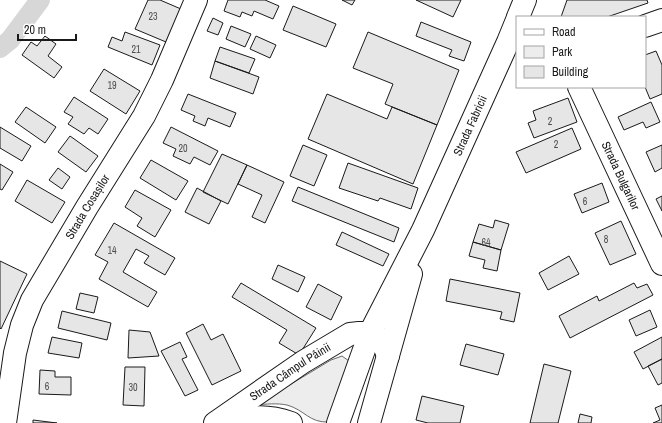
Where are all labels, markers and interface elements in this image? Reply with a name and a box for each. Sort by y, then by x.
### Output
house number: 23 [148,10,158,23]
scale bar [18,16,76,42]
legend [516,16,646,88]
text: 20 m [24,22,46,38]
text: Road [552,24,576,40]
house number: 21 [131,43,141,56]
text: Park [552,44,572,60]
text: Building [552,64,589,80]
house number: 19 [107,79,117,92]
street label: Strada Fabricii [450,93,491,158]
house number: 2 [548,115,553,128]
house number: 2 [554,138,559,151]
street label: Strada Bulgarilor [598,139,644,213]
house number: 20 [178,142,188,155]
street label: Strada Cosașilor [62,171,114,242]
house number: 6 [583,195,588,208]
house number: 8 [604,233,609,246]
house number: 64 [481,236,491,249]
house number: 14 [107,244,117,257]
street label: Strada Câmpul Pâinii [246,339,334,405]
house number: 6 [45,380,50,393]
house number: 30 [128,381,138,394]

